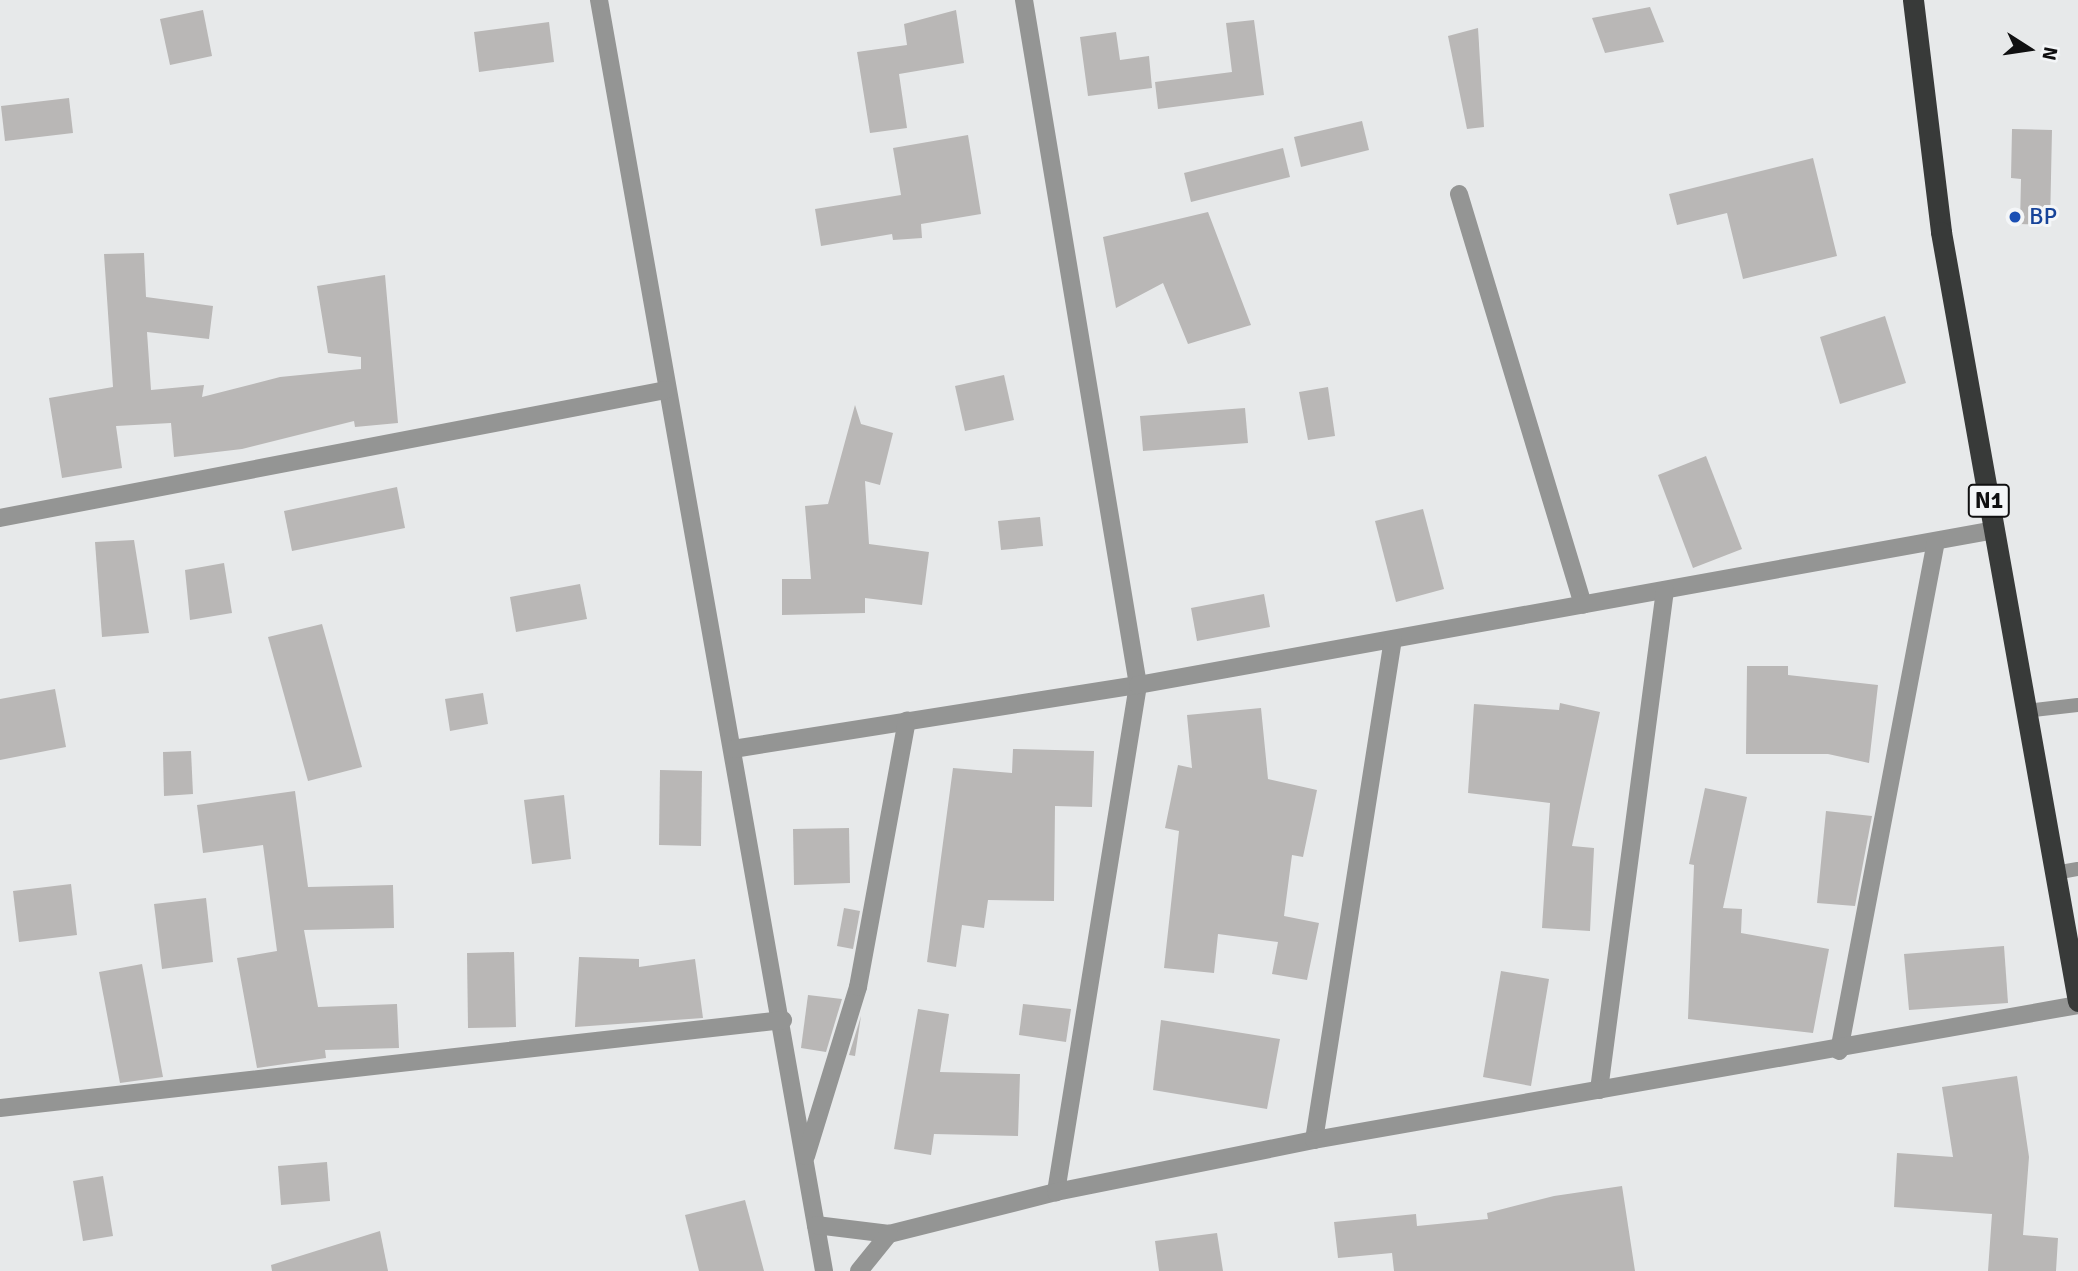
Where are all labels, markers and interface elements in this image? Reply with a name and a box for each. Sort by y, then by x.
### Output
north arrow [1994,14,2064,84]
text: N [2036,44,2063,62]
place label: BP [2029,203,2057,231]
marker: BP [2007,209,2023,225]
road number: N1 [1966,481,2012,520]

